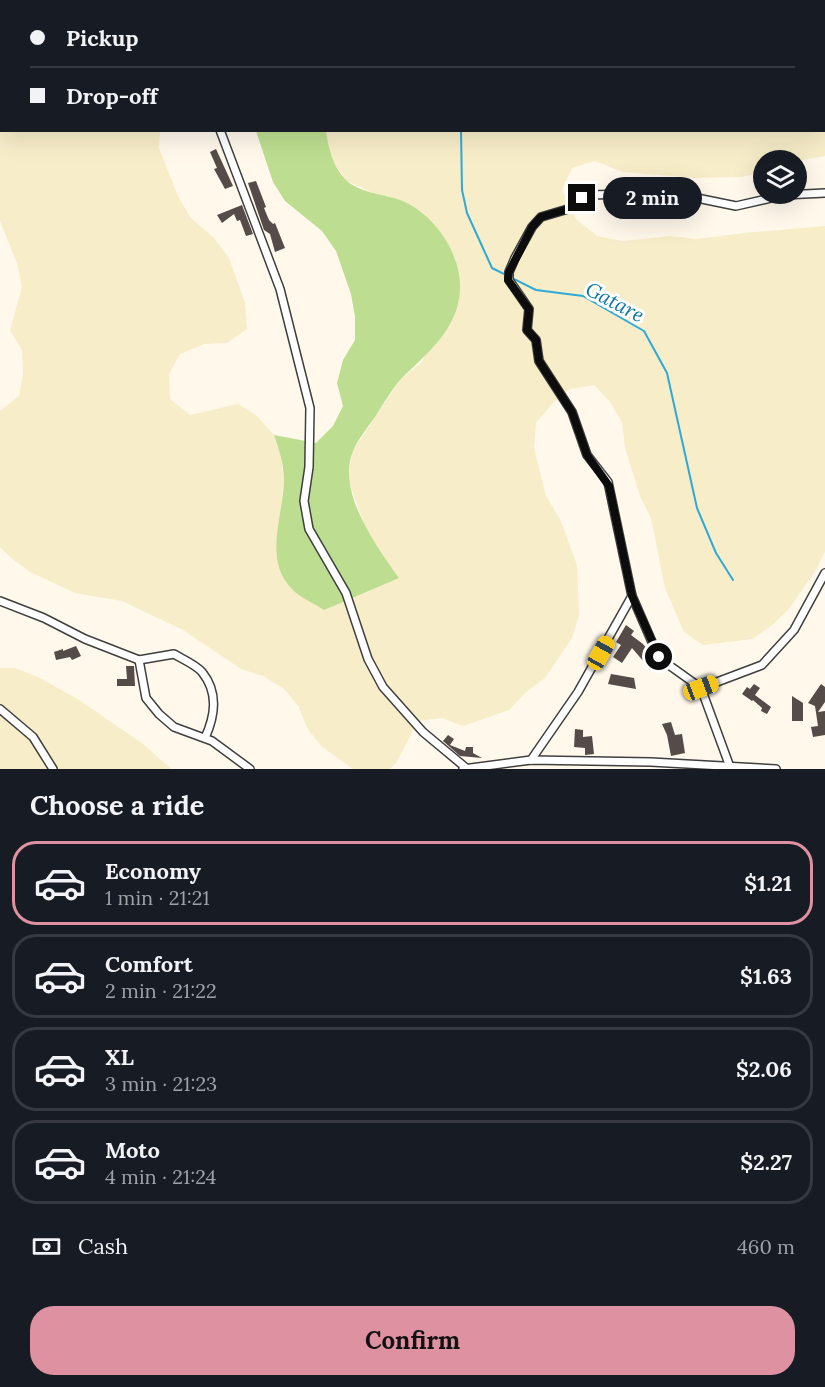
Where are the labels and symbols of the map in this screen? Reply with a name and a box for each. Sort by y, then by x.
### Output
callout: 2 min [603,177,702,219]
route end [568,184,595,211]
water label: Gatare [582,276,649,327]
car [584,633,618,673]
route start [645,643,672,670]
car [681,673,721,703]

